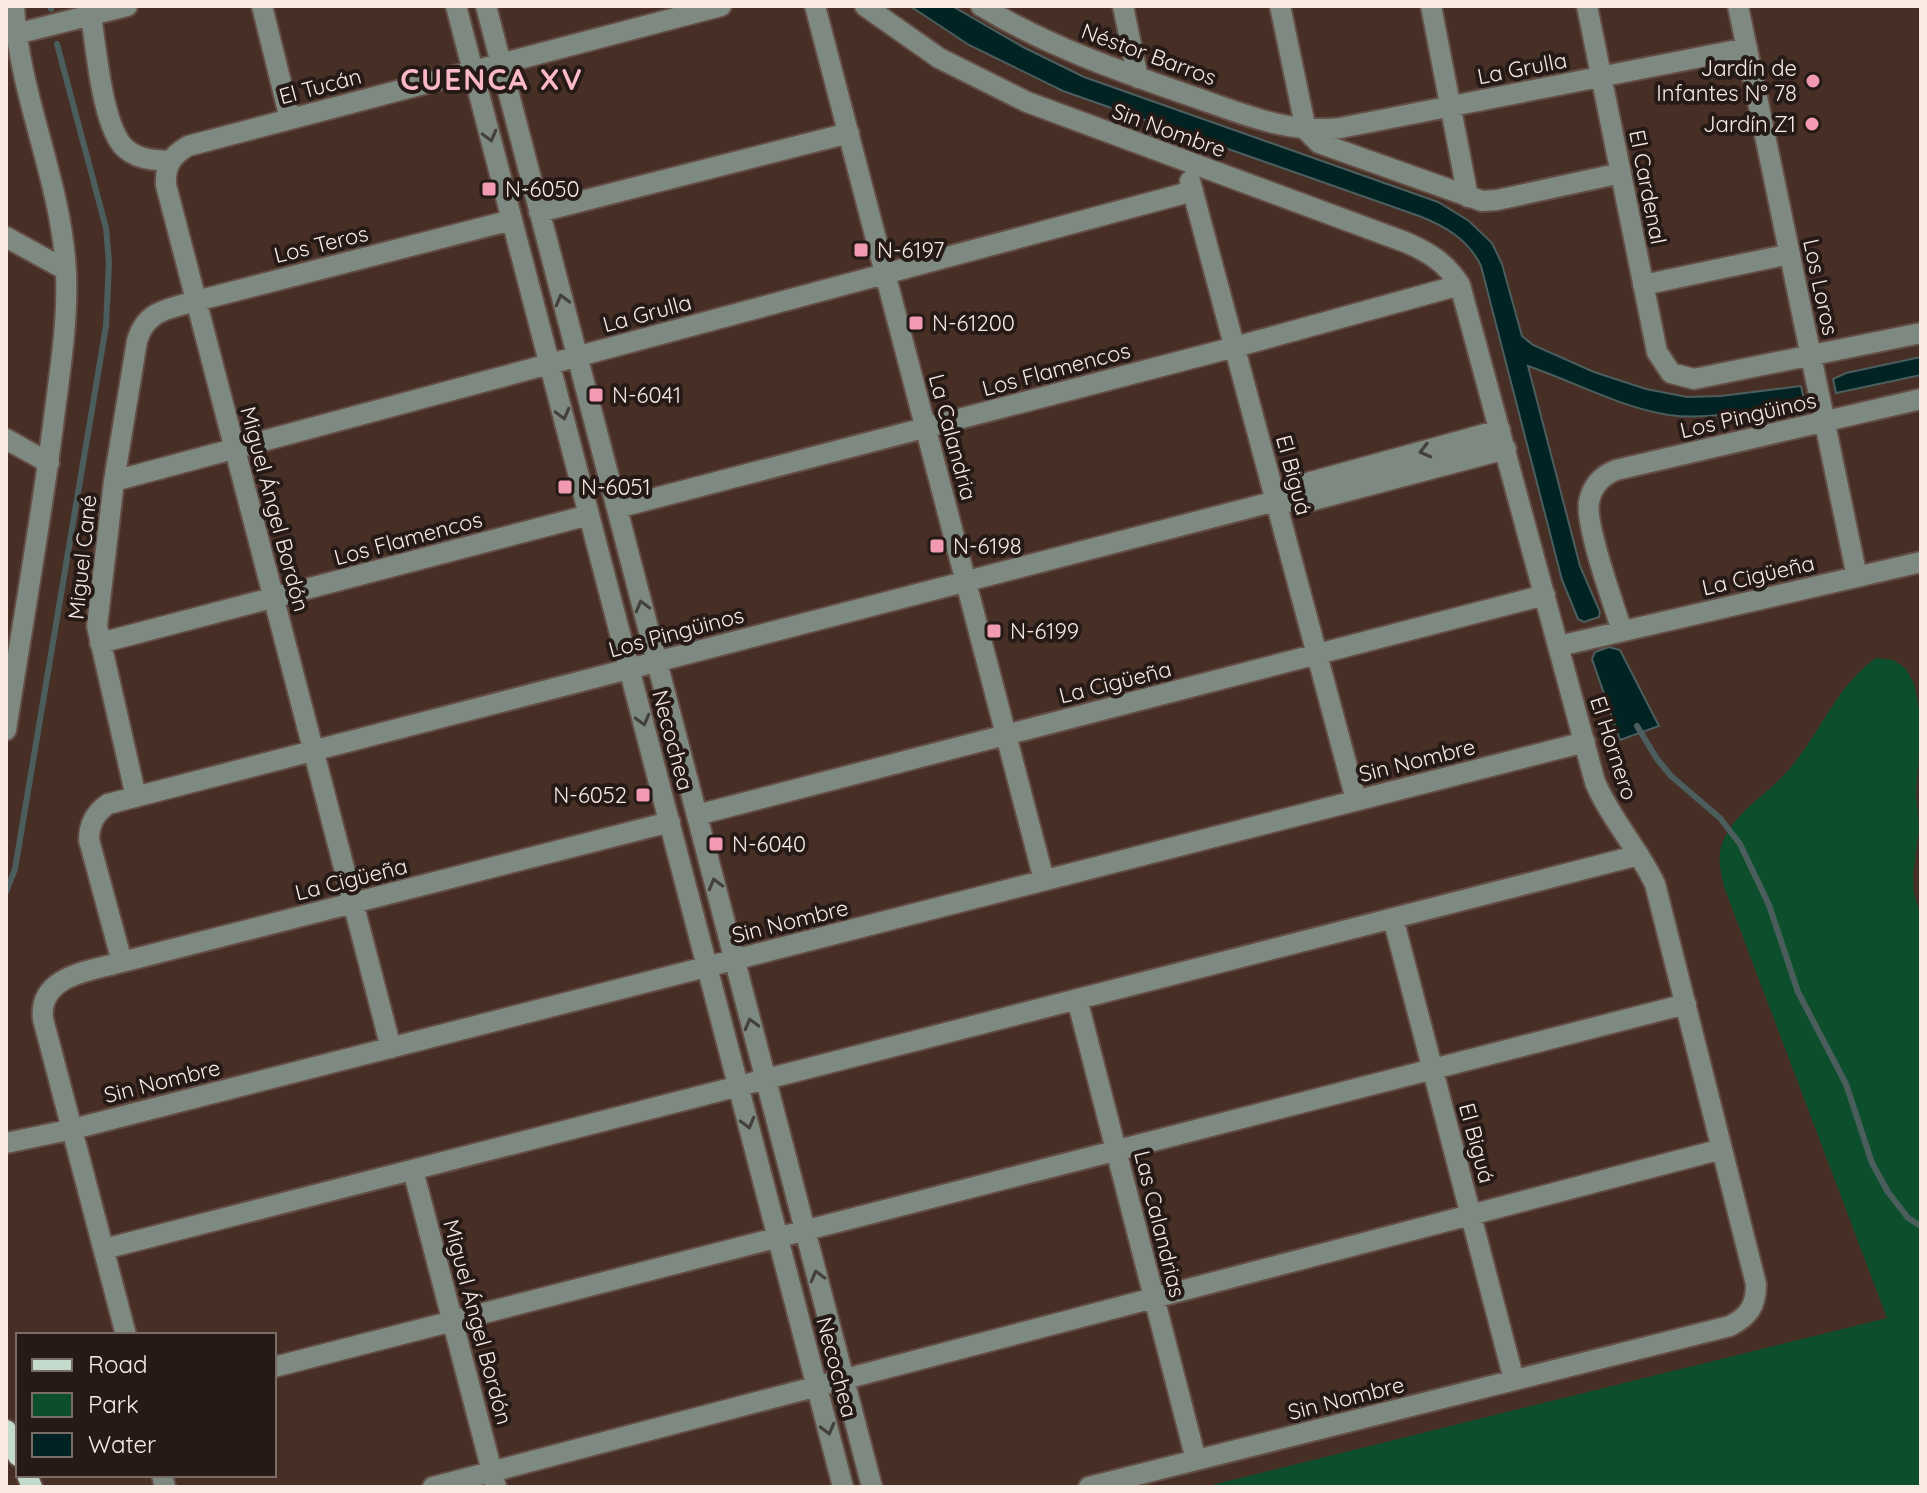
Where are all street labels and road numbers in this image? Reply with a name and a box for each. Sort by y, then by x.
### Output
street label: Néstor Barros [1078,17,1220,91]
street label: La Grulla [1475,46,1569,90]
street label: El Tucán [276,62,364,110]
street label: Sin Nombre [1108,97,1230,163]
street label: El Cardenal [1623,127,1673,247]
street label: Los Teros [271,219,371,269]
street label: Los Loros [1797,236,1845,338]
street label: La Grulla [600,288,694,338]
street label: Los Flamencos [979,336,1133,402]
street label: La Calandria [923,371,983,503]
street label: Los Pingüinos [1677,386,1819,444]
street label: Miguel Ángel Bordón [234,403,316,615]
street label: El Biguá [1270,432,1318,518]
street label: Miguel Cané [62,493,102,621]
street label: Los Flamencos [331,505,485,571]
street label: La Cigüeña [1699,548,1817,602]
street label: Los Pingüinos [605,600,747,664]
street label: La Cigüeña [1056,655,1174,709]
street label: Necochea [646,687,700,793]
street label: El Hornero [1584,693,1644,803]
street label: Sin Nombre [1356,732,1478,788]
street label: La Cigüeña [292,852,410,906]
street label: Sin Nombre [729,893,851,949]
street label: Sin Nombre [101,1053,223,1109]
street label: El Biguá [1453,1100,1501,1186]
street label: Las Calandrias [1128,1148,1192,1300]
street label: Miguel Ángel Bordón [437,1216,519,1428]
street label: Necochea [810,1314,864,1420]
street label: Sin Nombre [1285,1370,1407,1426]

